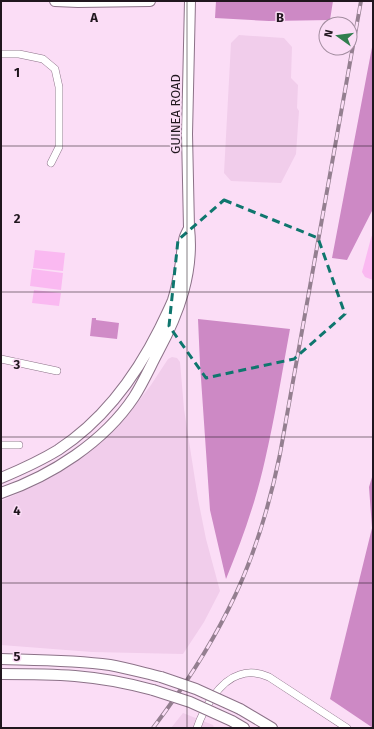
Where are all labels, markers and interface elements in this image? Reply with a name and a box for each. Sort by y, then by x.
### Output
text: A [89,10,98,25]
text: B [276,10,284,25]
north arrow [318,16,358,56]
text: N [322,29,336,39]
text: 1 [14,65,20,80]
street label: GUINEA ROAD [168,74,183,154]
text: 2 [14,211,21,226]
text: 3 [13,357,21,372]
text: 4 [13,503,21,518]
text: 5 [14,649,21,664]

